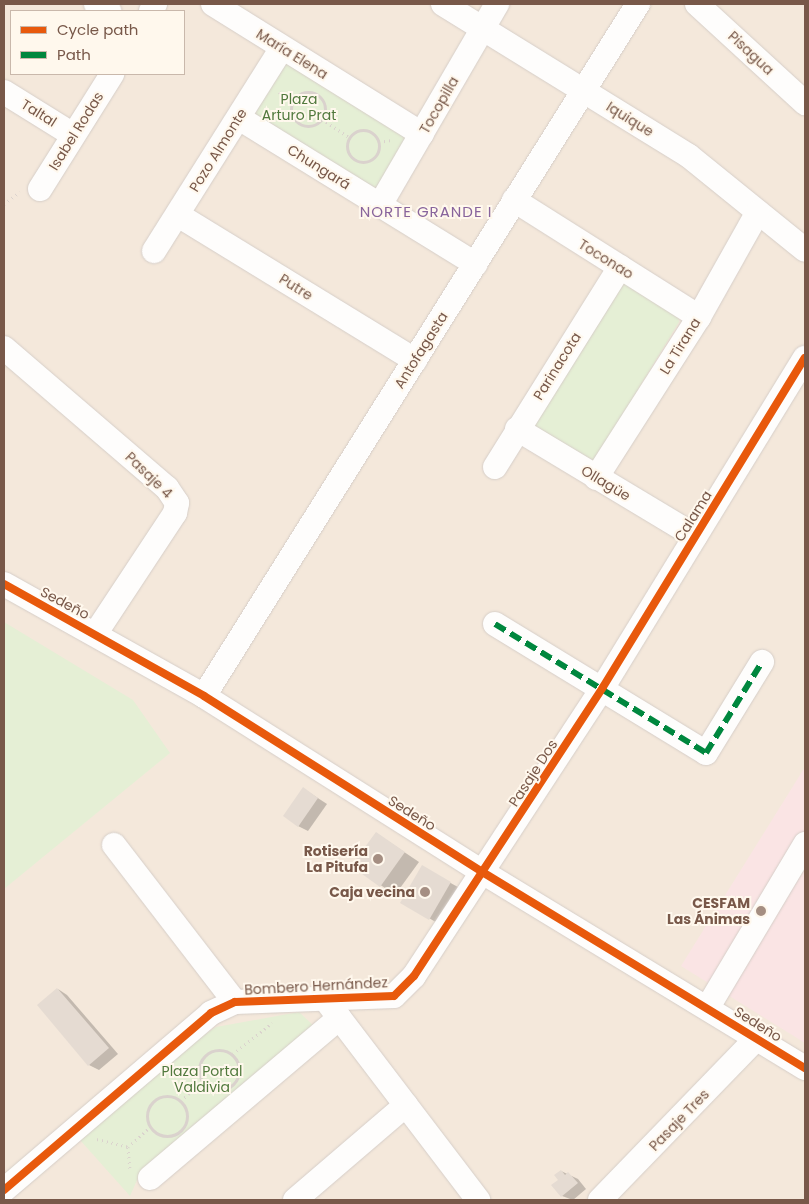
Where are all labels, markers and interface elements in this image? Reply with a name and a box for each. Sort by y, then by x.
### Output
legend [10,10,185,75]
text: Cycle path [57,19,138,40]
street label: María Elena [253,25,331,83]
street label: Pisagua [725,28,777,78]
text: Path [57,44,91,65]
street label: Tocopilla [416,73,462,137]
street label: Isabel Rodas [45,89,107,173]
park label: Plaza Arturo Prat [262,91,336,124]
street label: Taltal [18,96,60,130]
street label: Iquique [603,98,657,140]
street label: Pozo Almonte [186,105,250,195]
street label: Chungará [284,141,354,193]
district label: NORTE GRANDE I [358,203,494,221]
street label: Toconao [576,236,636,282]
street label: Putre [276,270,316,304]
street label: Antofagasta [391,309,451,391]
street label: La Tirana [656,315,704,377]
street label: Parinacota [530,329,584,403]
street label: Pasaje 4 [122,448,176,502]
street label: Ollagüe [578,462,634,504]
street label: Calama [671,487,715,545]
street label: Sedeño [38,583,92,623]
street label: Pasaje Dos [505,736,561,810]
street label: Sedeño [385,792,439,834]
place label: Rotisería La Pitufa [304,843,368,876]
marker: Rotisería La Pitufa [372,853,384,865]
place label: Caja vecina [329,884,415,900]
marker: Caja vecina [419,886,431,898]
place label: CESFAM Las Ánimas [667,895,750,928]
marker: CESFAM Las Ánimas [754,904,768,918]
street label: Bombero Hernández [244,974,388,998]
street label: Sedeño [731,1003,785,1045]
park label: Plaza Portal Valdivia [162,1063,242,1096]
street label: Pasaje Tres [646,1086,712,1154]

